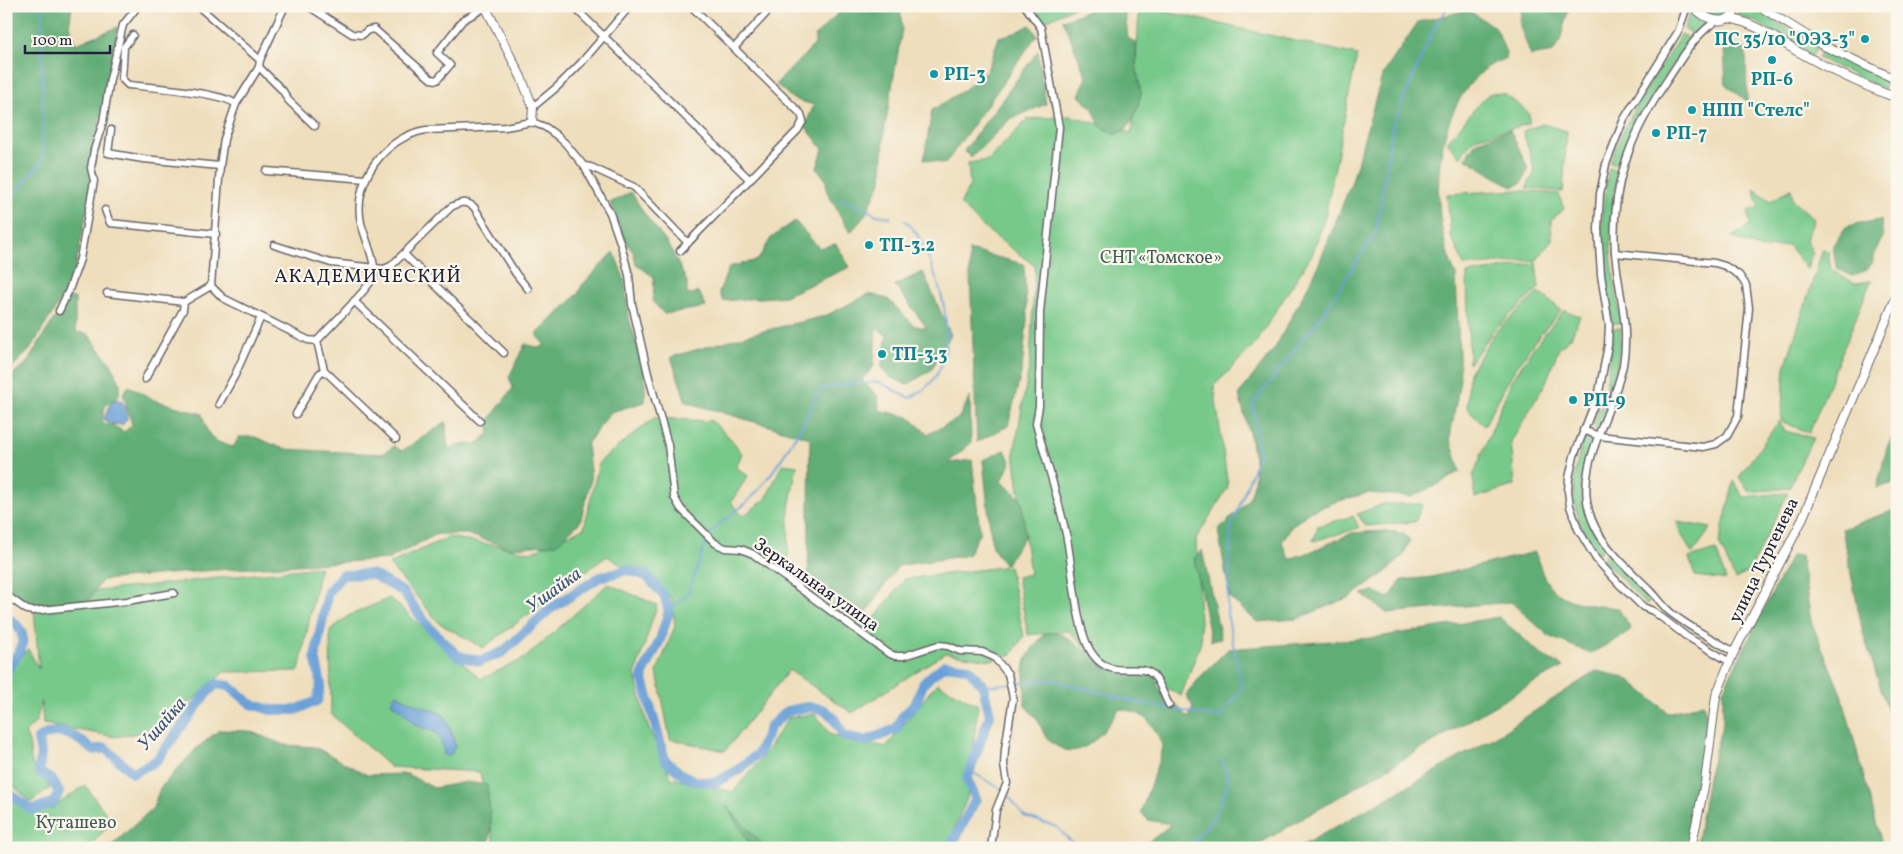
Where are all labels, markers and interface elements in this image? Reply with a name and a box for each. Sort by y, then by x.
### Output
scale bar [25,22,110,54]
place label: ПС 35/10 "ОЭЗ-3" [1714,28,1855,53]
text: 100 m [32,31,72,52]
marker: ПС 35/10 "ОЭЗ-3" [1859,33,1871,45]
marker: РП-6 [1766,54,1778,66]
place label: РП-3 [944,63,986,88]
marker: РП-3 [928,68,940,80]
place label: РП-6 [1751,68,1793,93]
place label: НПП "Стелс" [1702,99,1810,124]
marker: НПП "Стелс" [1686,104,1698,116]
place label: РП-7 [1666,122,1707,147]
marker: РП-7 [1650,127,1662,139]
place label: ТП-3.2 [879,234,935,259]
marker: ТП-3.2 [863,239,875,251]
park label: СНТ «Томское» [1100,246,1222,271]
district label: АКАДЕМИЧЕСКИЙ [274,264,462,290]
place label: ТП-3.3 [892,343,947,368]
marker: ТП-3.3 [876,348,888,360]
place label: РП-9 [1583,389,1625,414]
marker: РП-9 [1567,394,1579,406]
street label: улица Тургенева [1723,494,1806,628]
street label: Зеркальная улица [748,532,884,638]
water label: Ушайка [521,562,587,620]
water label: Ушайка [132,692,193,757]
park label: Куташево [36,811,116,836]

